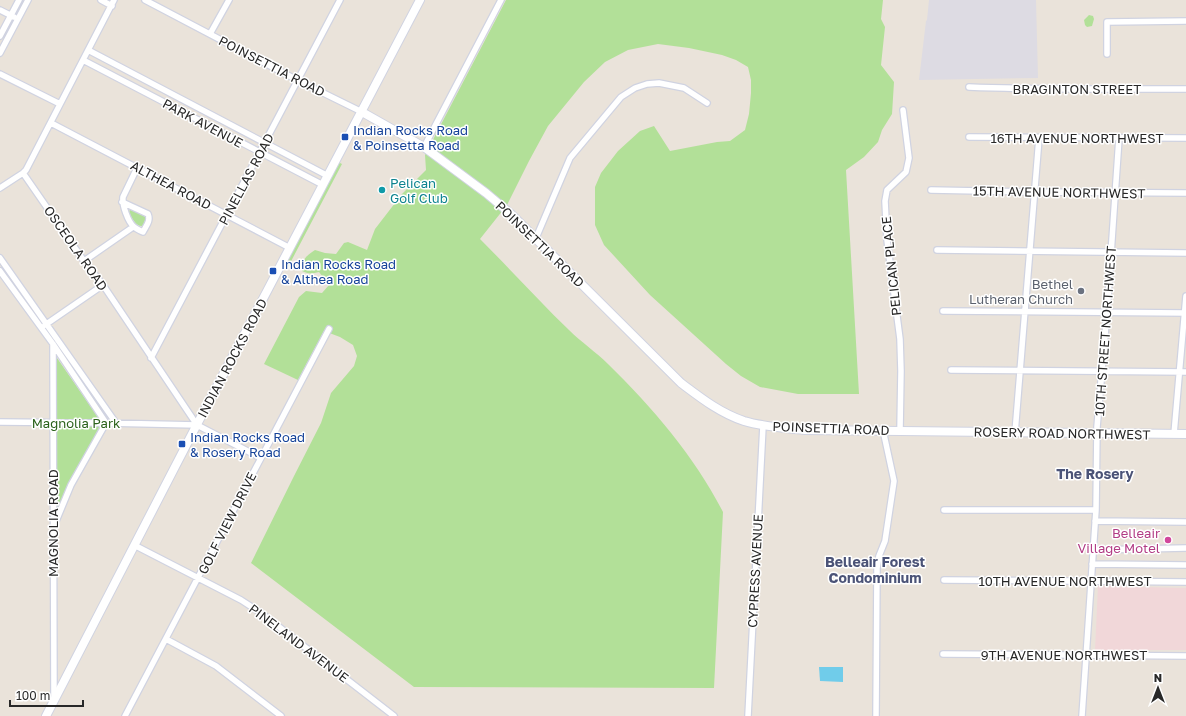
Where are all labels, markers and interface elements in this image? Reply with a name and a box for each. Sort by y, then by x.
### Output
street label: POINSETTIA ROAD [216,32,328,100]
street label: BRAGINTON STREET [1013,81,1141,97]
street label: PARK AVENUE [160,95,246,151]
place label: Indian Rocks Road & Poinsetta Road [353,122,468,153]
street label: PINELLAS ROAD [215,130,277,228]
street label: 16TH AVENUE NORTHWEST [991,130,1163,146]
marker: Indian Rocks Road & Poinsetta Road [340,132,350,142]
street label: ALTHEA ROAD [128,157,214,213]
place label: Pelican Golf Club [390,175,448,206]
street label: 15TH AVENUE NORTHWEST [973,182,1145,202]
marker: Pelican Golf Club [377,185,387,195]
street label: POINSETTIA ROAD [492,198,588,290]
street label: OSCEOLA ROAD [41,202,111,294]
street label: PELICAN PLACE [878,215,904,317]
street label: 10TH STREET NORTHWEST [1091,245,1119,417]
place label: Indian Rocks Road & Althea Road [281,256,396,287]
marker: Indian Rocks Road & Althea Road [268,266,278,276]
place label: Bethel Lutheran Church [969,276,1073,307]
marker: Bethel Lutheran Church [1076,286,1086,296]
street label: INDIAN ROCKS ROAD [194,296,270,420]
park label: Magnolia Park [32,415,121,431]
street label: POINSETTIA ROAD [772,418,890,438]
street label: ROSERY ROAD NORTHWEST [973,423,1151,443]
place label: Indian Rocks Road & Rosery Road [190,429,305,460]
marker: Indian Rocks Road & Rosery Road [177,439,187,449]
district label: The Rosery [1056,465,1134,482]
street label: MAGNOLIA ROAD [45,469,61,577]
street label: GOLF VIEW DRIVE [194,469,260,577]
street label: CYPRESS AVENUE [744,514,766,628]
place label: Belleair Village Motel [1077,525,1160,556]
marker: Belleair Village Motel [1163,535,1173,545]
district label: Belleair Forest Condominium [825,553,925,586]
street label: 10TH AVENUE NORTHWEST [978,573,1152,589]
street label: PINELAND AVENUE [246,600,352,686]
street label: 9TH AVENUE NORTHWEST [981,647,1147,663]
north arrow [1138,668,1178,708]
text: N [1154,671,1162,684]
scale bar [10,682,83,708]
text: 100 m [16,688,50,703]

